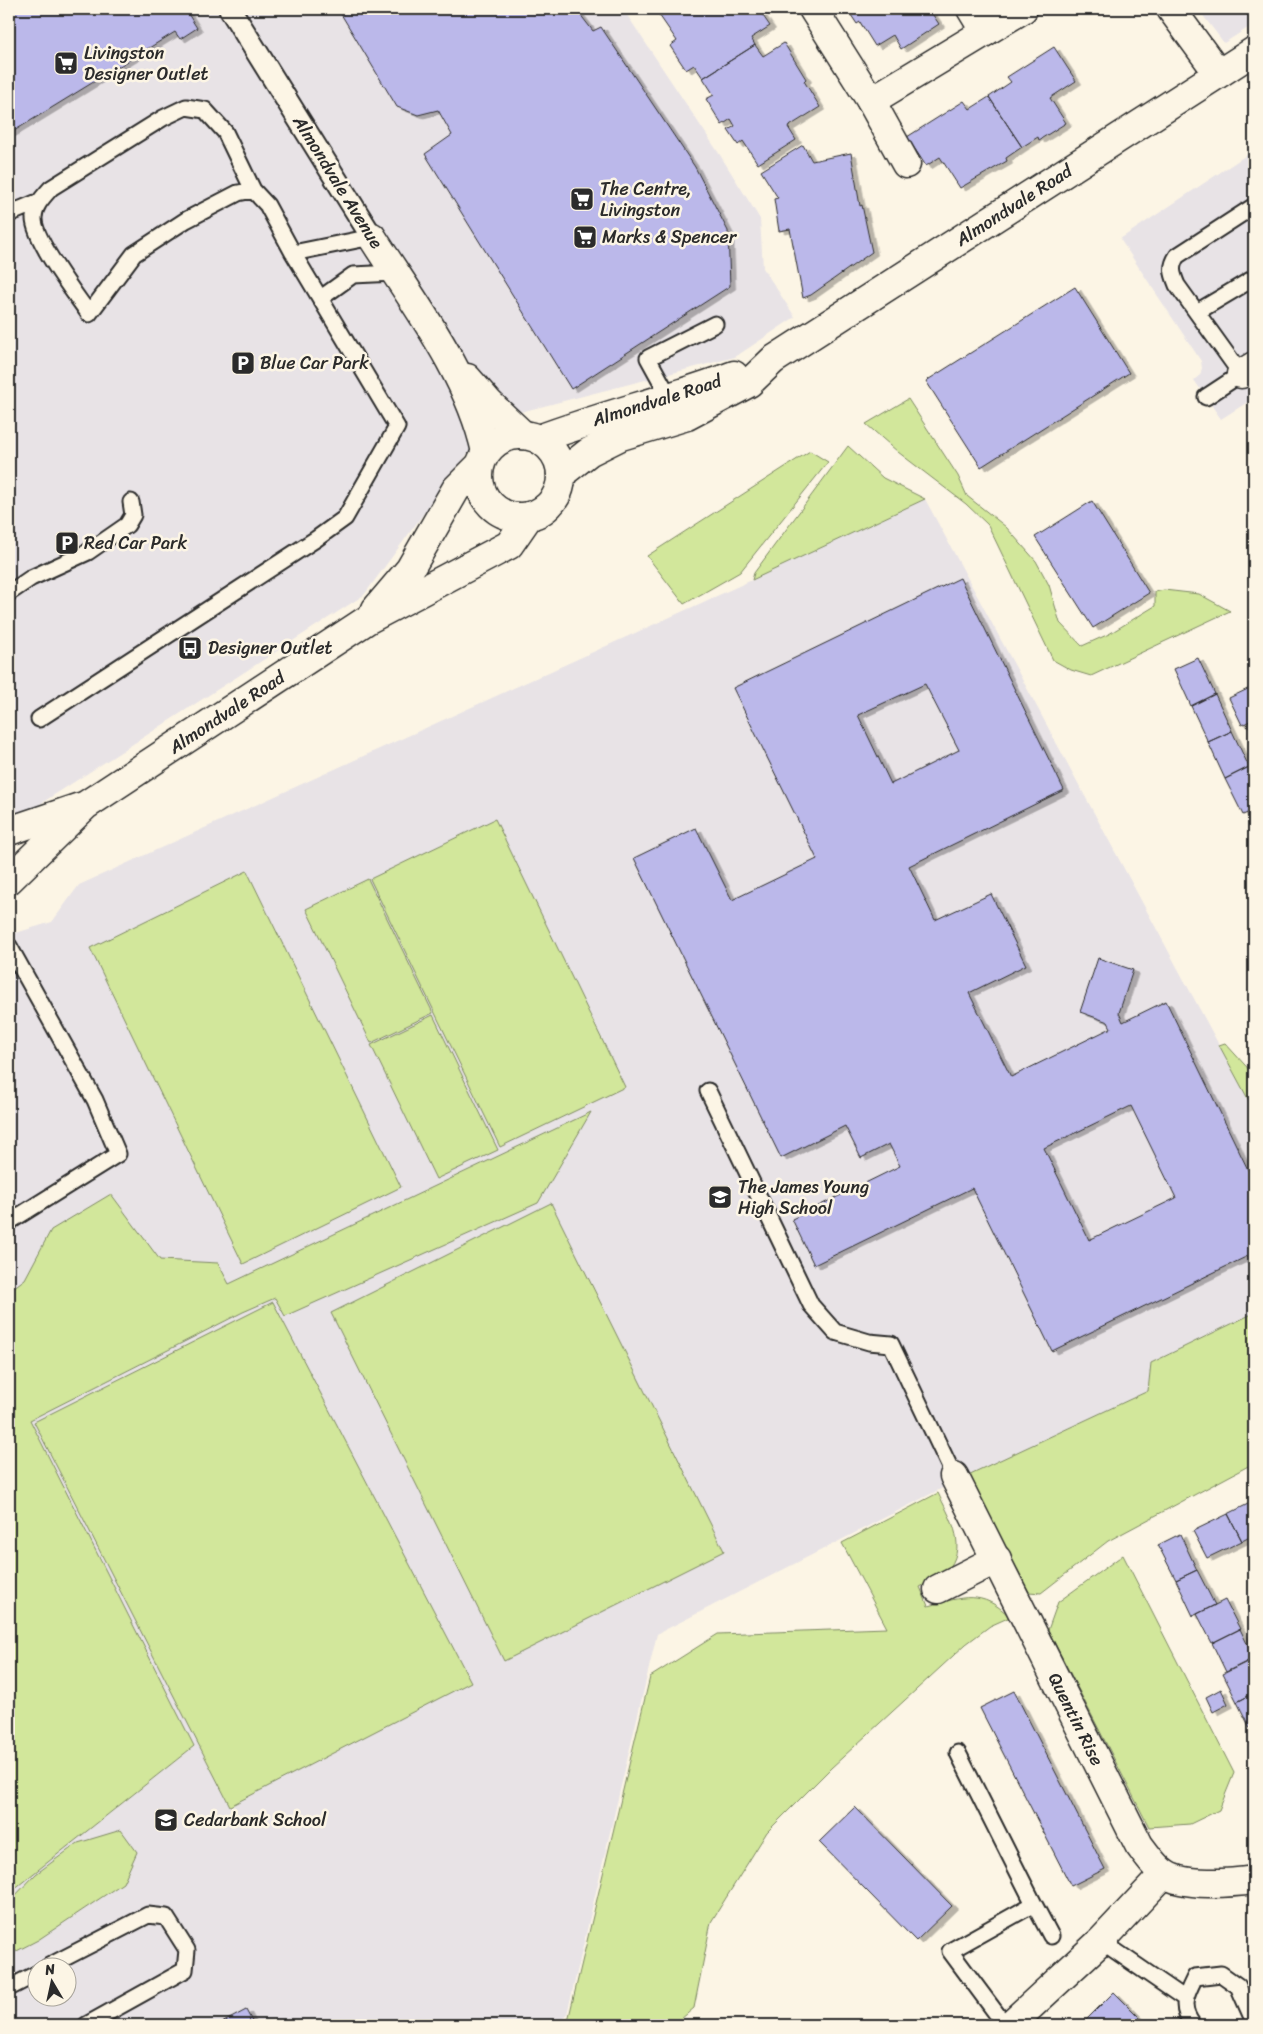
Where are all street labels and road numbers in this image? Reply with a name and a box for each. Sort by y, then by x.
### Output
street label: Almondvale Avenue [283,108,392,255]
street label: Almondvale Road [948,155,1080,255]
street label: Almondvale Road [587,364,727,436]
street label: Almondvale Road [161,661,293,763]
street label: Quentin Rise [1039,1667,1113,1771]

